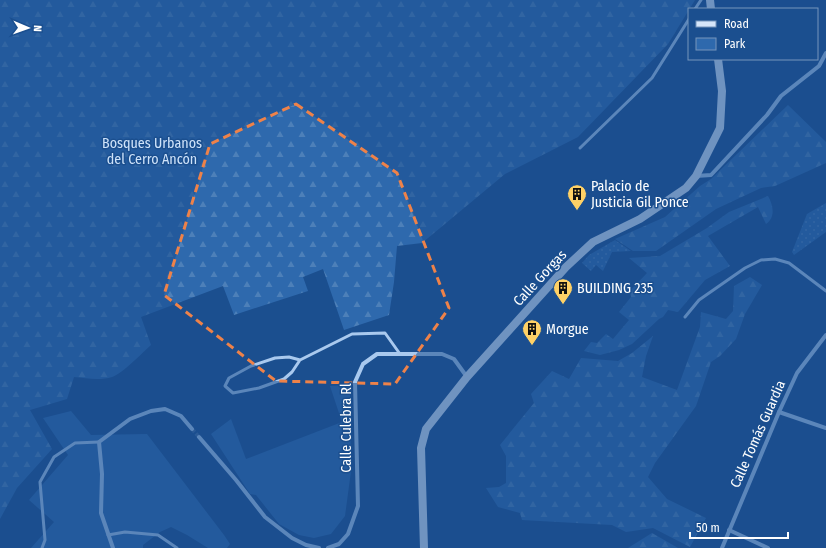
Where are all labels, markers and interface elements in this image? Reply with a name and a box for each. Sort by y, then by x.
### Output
north arrow [8,8,48,48]
legend [688,8,818,60]
text: Road [724,17,749,31]
text: N [31,25,44,32]
text: Park [724,37,746,51]
park label: Bosques Urbanos del Cerro Ancón [102,135,202,168]
place label: Palacio de Justicia Gil Ponce [591,178,689,211]
building icon: Palacio de Justicia Gil Ponce [566,183,588,211]
street label: Calle Gorgas [510,246,570,310]
building icon: BUILDING 235 [552,277,574,305]
place label: BUILDING 235 [577,280,653,297]
building icon: Morgue [521,318,543,346]
place label: Morgue [546,321,589,338]
street label: Calle Tomás Guardia [727,378,789,490]
street label: Calle Culebra Rl [338,383,355,473]
scale bar [690,514,788,540]
text: 50 m [696,521,720,535]

